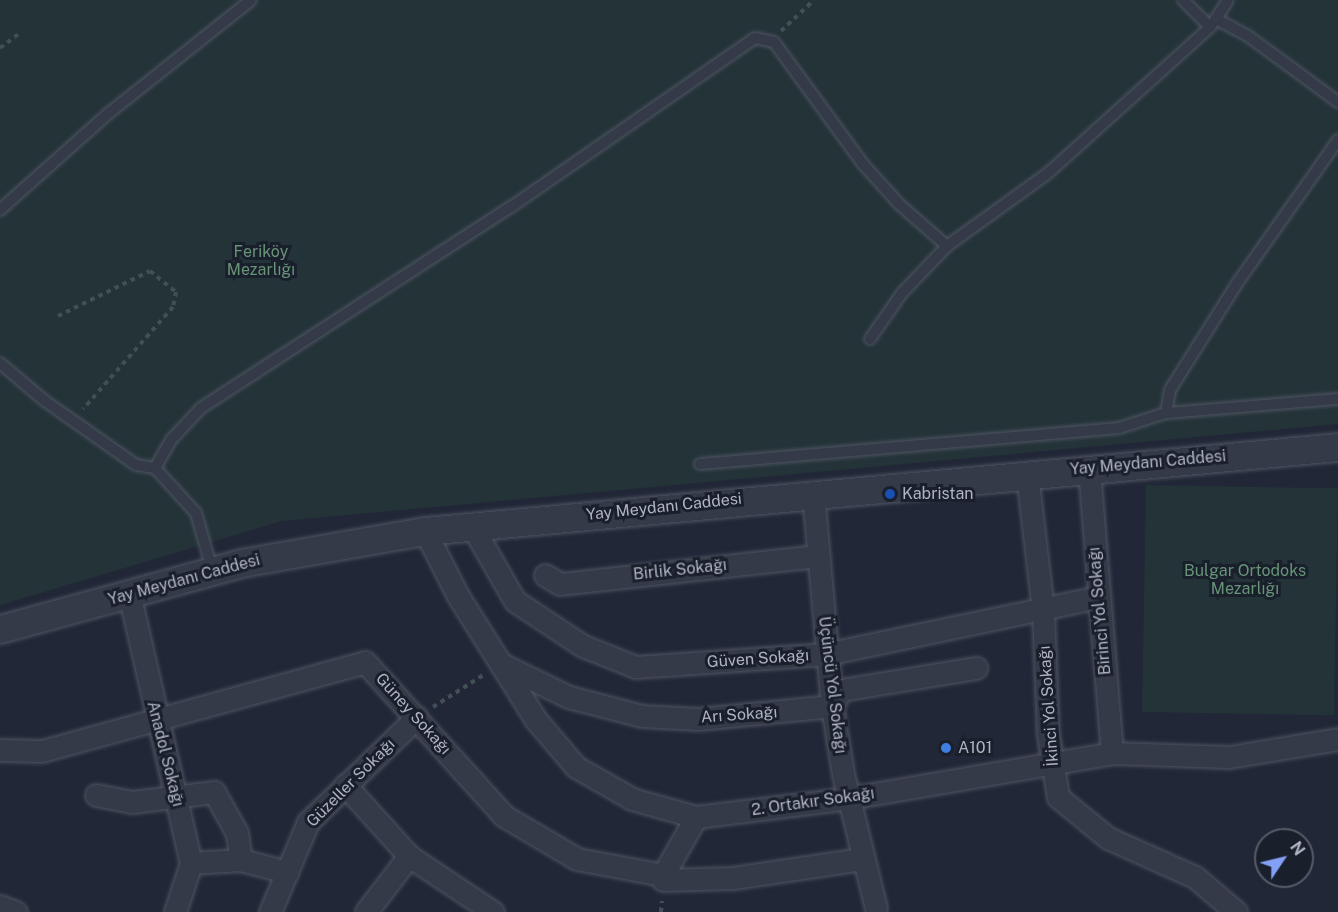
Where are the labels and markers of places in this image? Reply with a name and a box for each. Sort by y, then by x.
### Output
place label: Kabristan [902,484,974,504]
marker: Kabristan [883,487,897,501]
place label: A101 [958,738,992,758]
marker: A101 [939,741,953,755]

